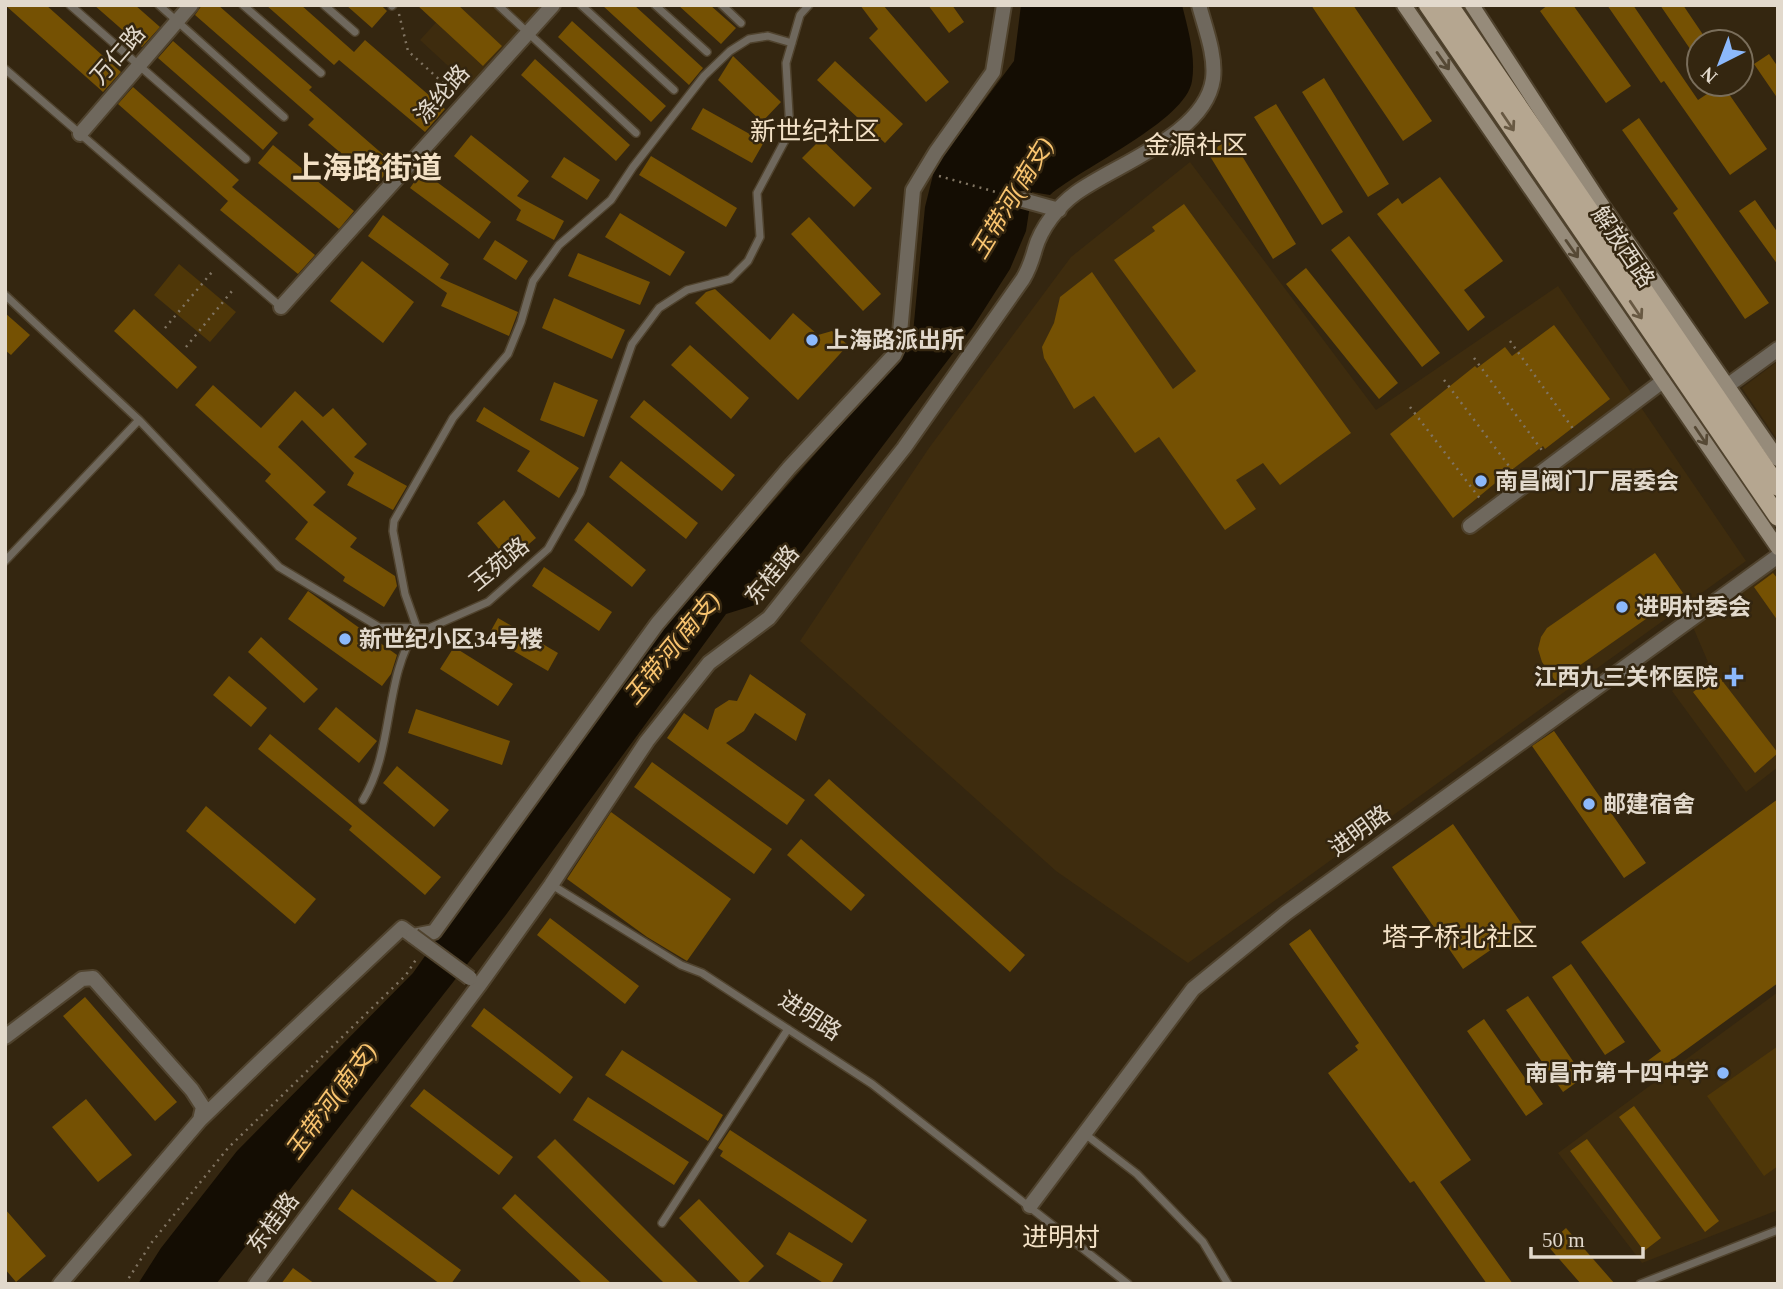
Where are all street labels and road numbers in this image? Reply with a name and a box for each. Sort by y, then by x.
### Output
street label: 万仁路 [86,21,150,89]
street label: 涤纶路 [410,60,474,128]
street label: 解放西路 [1587,202,1659,292]
street label: 玉苑路 [464,533,534,595]
street label: 东桂路 [740,541,804,609]
street label: 进明路 [1325,801,1395,861]
street label: 进明路 [774,987,846,1045]
street label: 东桂路 [242,1188,304,1258]

